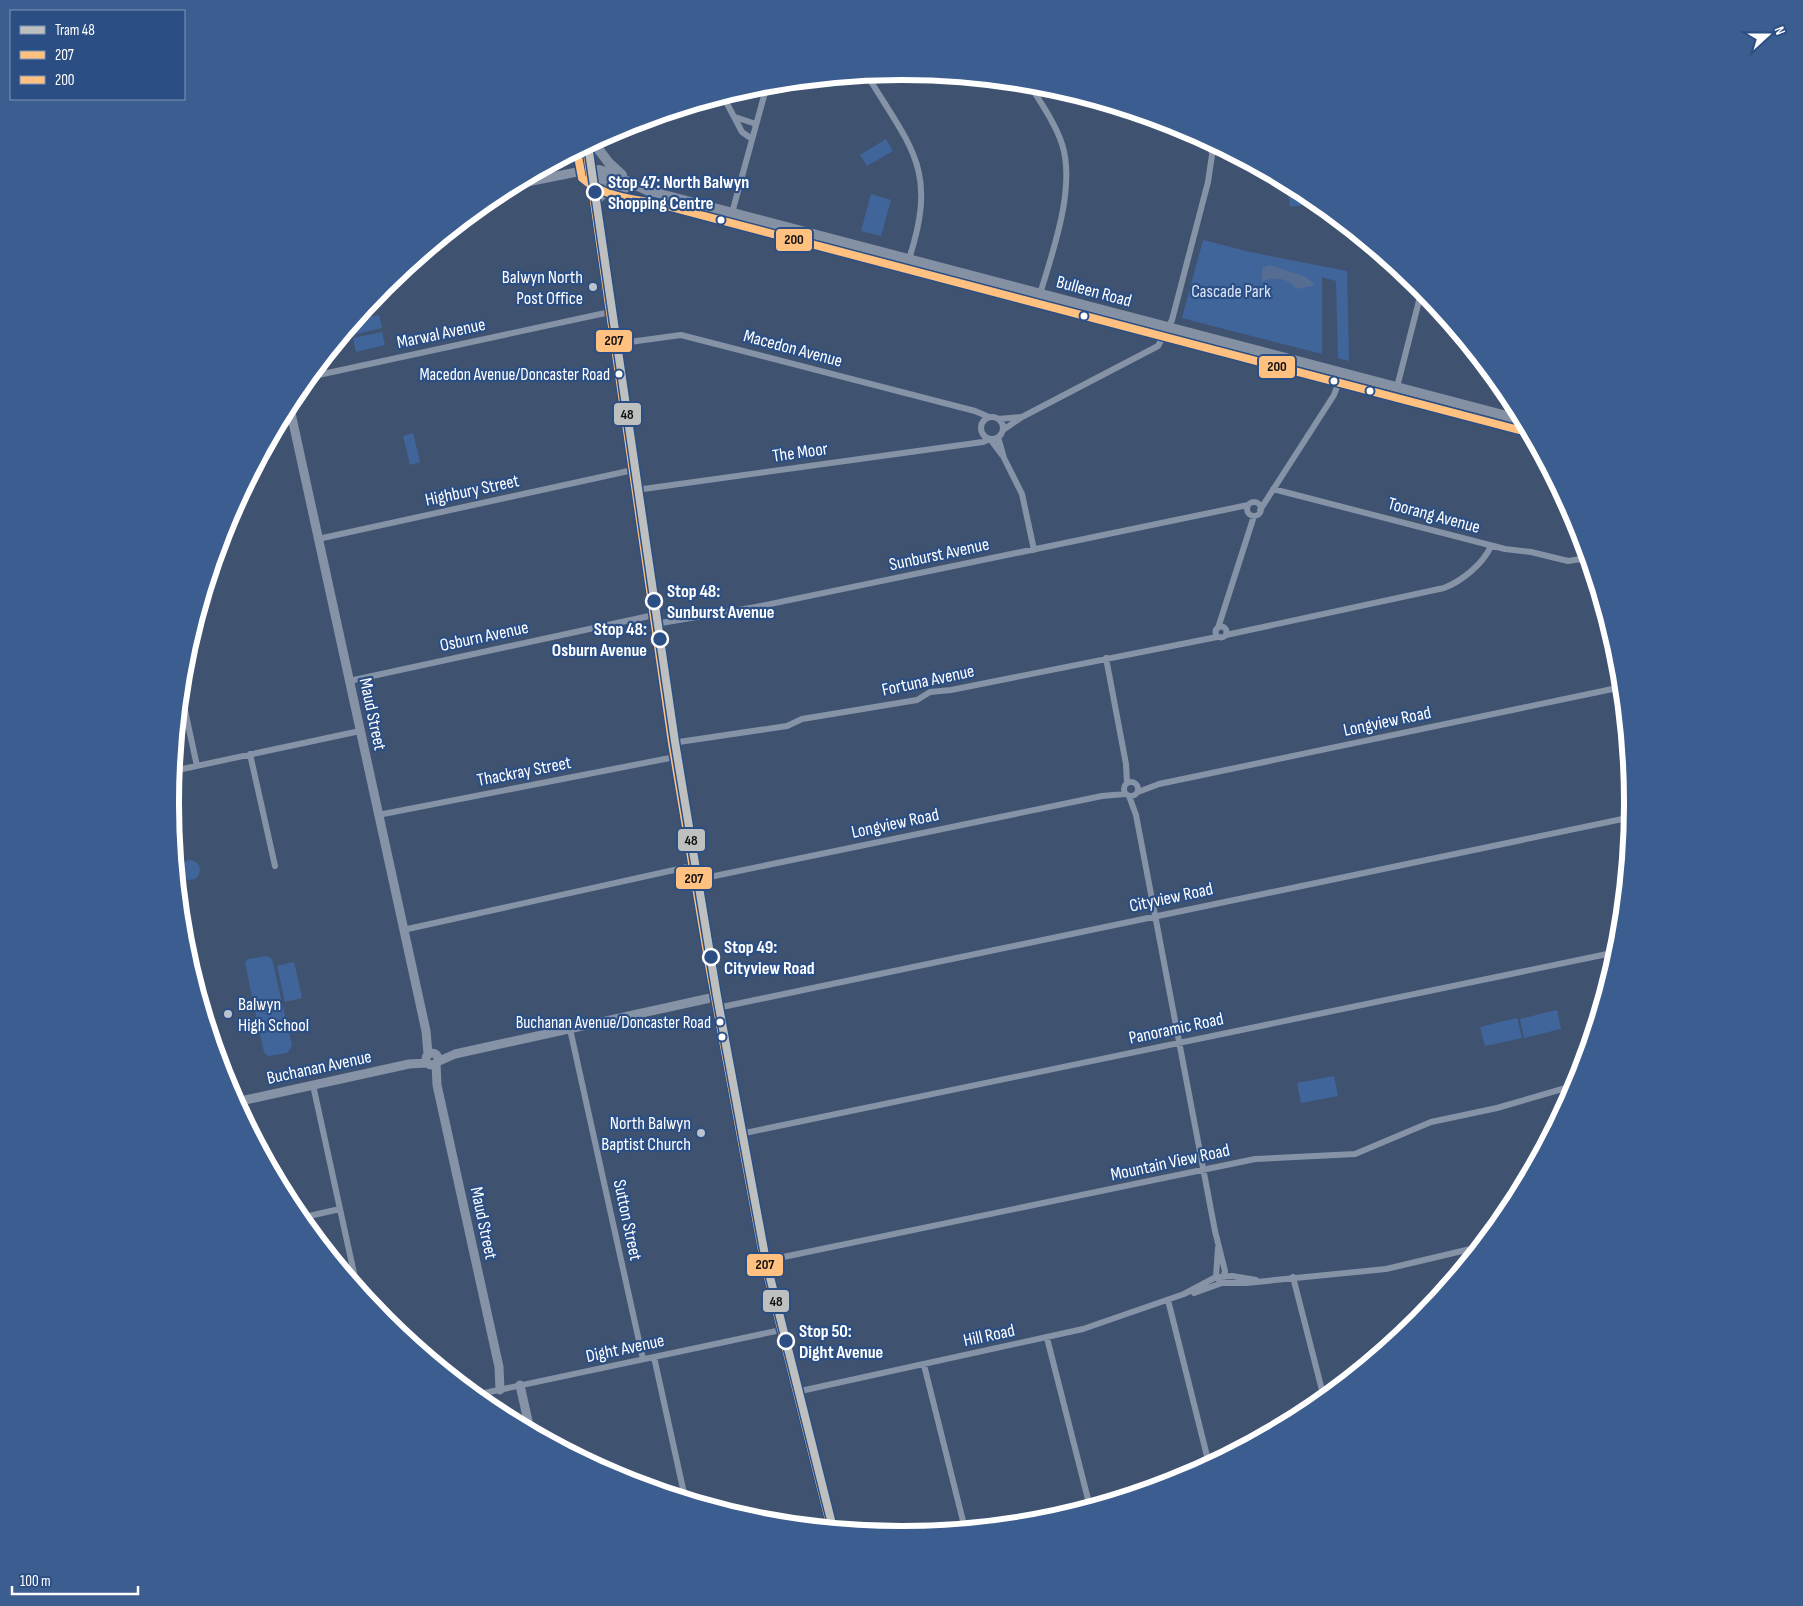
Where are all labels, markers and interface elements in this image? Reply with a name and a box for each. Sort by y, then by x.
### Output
legend [10,10,185,100]
north arrow [1743,10,1793,60]
text: Tram 48 [55,21,95,40]
text: N [1770,24,1789,37]
text: 207 [55,46,74,65]
text: 200 [55,71,75,90]
place label: Stop 47: North Balwyn Shopping Centre [608,172,749,214]
marker: Stop 47: North Balwyn Shopping Centre [586,183,604,201]
unlabelled marker [716,215,726,225]
line badge: 200 [775,228,813,252]
text: 200 [784,231,804,248]
place label: Balwyn North Post Office [502,267,583,309]
street label: Bulleen Road [1054,271,1134,312]
marker: Balwyn North Post Office [587,281,599,293]
park label: Cascade Park [1191,281,1271,302]
unlabelled marker [1079,311,1089,321]
street label: Marwal Avenue [395,314,487,353]
street label: Macedon Avenue [741,325,845,372]
line badge: 207 [595,329,633,353]
text: 207 [605,332,624,349]
line badge: 200 [1258,355,1296,379]
text: 200 [1267,358,1287,375]
place label: Macedon Avenue/Doncaster Road [419,365,610,385]
marker: Macedon Avenue/Doncaster Road [614,369,624,379]
unlabelled marker [1329,376,1339,386]
unlabelled marker [1365,386,1375,396]
line badge: 48 [613,402,642,426]
text: 48 [620,406,634,423]
street label: The Moor [771,438,829,467]
street label: Highbury Street [423,470,521,511]
street label: Toorang Avenue [1385,493,1482,538]
street label: Sunburst Avenue [887,534,991,575]
place label: Stop 48: Sunburst Avenue [667,581,775,623]
marker: Stop 48: Sunburst Avenue [645,592,663,610]
street label: Osburn Avenue [438,617,530,656]
place label: Stop 48: Osburn Avenue [552,619,647,661]
marker: Stop 48: Osburn Avenue [651,630,669,648]
street label: Fortuna Avenue [880,660,976,701]
street label: Maud Street [355,676,391,753]
street label: Longview Road [1341,702,1433,741]
street label: Thackray Street [475,752,573,791]
street label: Longview Road [849,804,941,843]
line badge: 48 [677,828,706,852]
text: 48 [684,832,698,849]
line badge: 207 [675,866,713,890]
text: 207 [685,870,704,887]
street label: Cityview Road [1127,878,1215,917]
place label: Stop 49: Cityview Road [724,937,815,979]
marker: Stop 49: Cityview Road [702,948,720,966]
place label: Balwyn High School [238,994,309,1036]
marker: Balwyn High School [222,1008,234,1020]
street label: Panoramic Road [1127,1008,1225,1049]
place label: Buchanan Avenue/Doncaster Road [516,1013,711,1033]
marker: Buchanan Avenue/Doncaster Road [715,1017,725,1027]
unlabelled marker [717,1032,727,1042]
street label: Buchanan Avenue [265,1046,373,1089]
place label: North Balwyn Baptist Church [601,1113,691,1155]
marker: North Balwyn Baptist Church [695,1127,707,1139]
street label: Mountain View Road [1109,1140,1232,1185]
street label: Sutton Street [609,1178,646,1263]
street label: Maud Street [466,1185,502,1262]
line badge: 207 [746,1253,784,1277]
text: 207 [756,1256,775,1273]
line badge: 48 [762,1289,790,1313]
text: 48 [769,1293,783,1310]
street label: Hill Road [961,1320,1017,1351]
place label: Stop 50: Dight Avenue [799,1321,883,1363]
street label: Dight Avenue [584,1330,666,1367]
marker: Stop 50: Dight Avenue [777,1332,795,1350]
scale bar [12,1564,139,1596]
text: 100 m [20,1572,51,1591]

